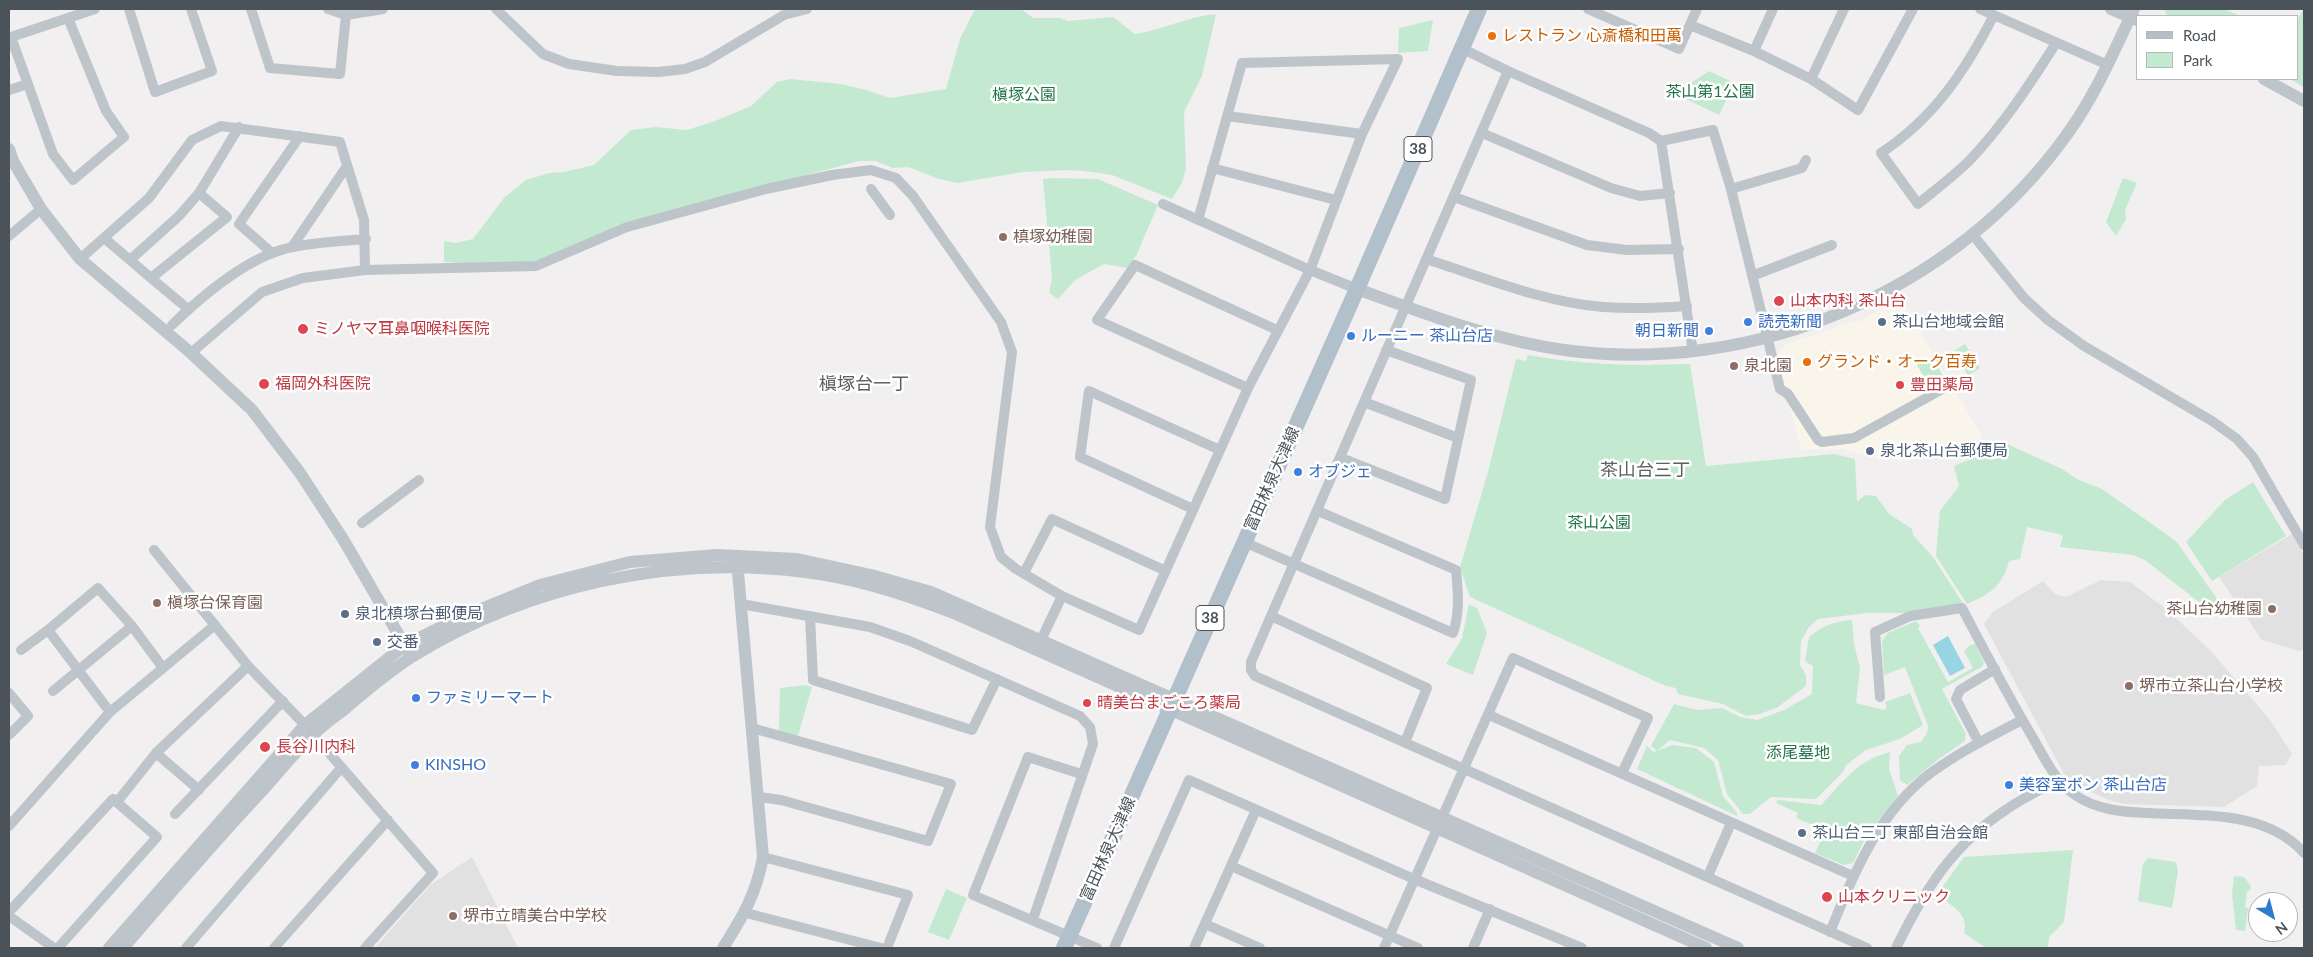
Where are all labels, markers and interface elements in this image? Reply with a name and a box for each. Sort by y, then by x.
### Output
legend [2136,15,2298,80]
place label: レストラン 心斎橋和田萬 [1502,26,1682,46]
text: Road [2183,26,2216,44]
marker: レストラン 心斎橋和田萬 [1486,30,1498,42]
text: Park [2183,51,2212,69]
park label: 茶山第1公園 [1665,82,1755,102]
park label: 槇塚公園 [992,85,1056,105]
road number: 38 [1404,136,1432,162]
place label: 槙塚幼稚園 [1013,227,1093,247]
marker: 槙塚幼稚園 [997,231,1009,243]
place label: 山本内科 茶山台 [1790,291,1906,311]
marker: 山本内科 茶山台 [1772,294,1786,308]
place label: 読売新聞 [1758,312,1822,332]
place label: 茶山台地域会館 [1892,312,2004,332]
marker: 読売新聞 [1742,316,1754,328]
marker: 茶山台地域会館 [1876,316,1888,328]
place label: ミノヤマ耳鼻咽喉科医院 [314,319,490,339]
place label: 朝日新聞 [1635,321,1699,341]
marker: ミノヤマ耳鼻咽喉科医院 [296,322,310,336]
marker: 朝日新聞 [1703,325,1715,337]
place label: ルーニー 茶山台店 [1361,326,1493,346]
marker: ルーニー 茶山台店 [1345,330,1357,342]
place label: グランド・オーク百寿 [1817,352,1977,372]
place label: 泉北園 [1744,356,1792,376]
marker: グランド・オーク百寿 [1801,356,1813,368]
marker: 泉北園 [1728,360,1740,372]
district label: 槇塚台一丁 [819,373,909,395]
place label: 福岡外科医院 [275,374,371,394]
place label: 豊田薬局 [1910,375,1974,395]
marker: 福岡外科医院 [257,377,271,391]
marker: 豊田薬局 [1894,379,1906,391]
street label: 富田林泉大津線 [1240,424,1304,534]
place label: 泉北茶山台郵便局 [1880,441,2008,461]
marker: 泉北茶山台郵便局 [1864,445,1876,457]
district label: 茶山台三丁 [1600,459,1690,481]
place label: オブジェ [1308,462,1372,482]
marker: オブジェ [1292,466,1304,478]
park label: 茶山公園 [1567,513,1631,533]
place label: 槇塚台保育園 [167,593,263,613]
marker: 槇塚台保育園 [151,597,163,609]
place label: 茶山台幼稚園 [2166,599,2262,619]
marker: 茶山台幼稚園 [2266,603,2278,615]
place label: 泉北槙塚台郵便局 [355,604,483,624]
road number: 38 [1196,606,1224,630]
marker: 泉北槙塚台郵便局 [339,608,351,620]
place label: 交番 [387,632,419,652]
marker: 交番 [371,636,383,648]
place label: 堺市立茶山台小学校 [2139,676,2283,696]
marker: 堺市立茶山台小学校 [2123,680,2135,692]
place label: ファミリーマート [426,688,554,708]
marker: ファミリーマート [410,692,422,704]
place label: 晴美台まごころ薬局 [1097,693,1241,713]
marker: 晴美台まごころ薬局 [1081,697,1093,709]
place label: 長谷川内科 [276,737,356,757]
marker: 長谷川内科 [258,740,272,754]
park label: 添尾墓地 [1766,743,1830,763]
place label: KINSHO [425,755,486,775]
marker: KINSHO [409,759,421,771]
place label: 美容室ボン 茶山台店 [2019,775,2167,795]
marker: 美容室ボン 茶山台店 [2003,779,2015,791]
street label: 富田林泉大津線 [1076,794,1140,904]
place label: 茶山台三丁東部自治会館 [1812,823,1988,843]
marker: 茶山台三丁東部自治会館 [1796,827,1808,839]
place label: 山本クリニック [1838,887,1950,907]
marker: 山本クリニック [1820,890,1834,904]
north arrow [2248,892,2298,942]
place label: 堺市立晴美台中学校 [463,906,607,926]
marker: 堺市立晴美台中学校 [447,910,459,922]
text: N [2272,919,2291,939]

